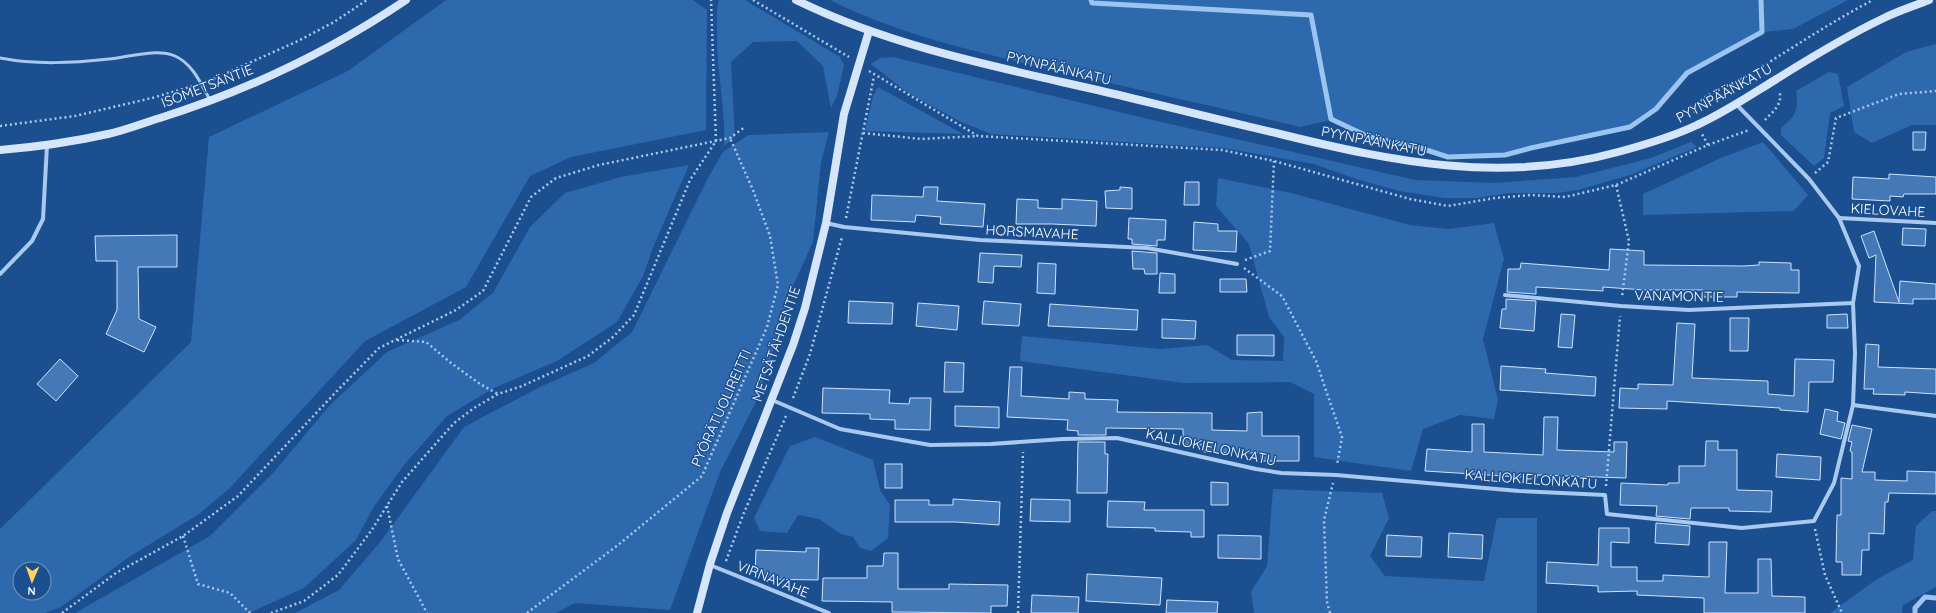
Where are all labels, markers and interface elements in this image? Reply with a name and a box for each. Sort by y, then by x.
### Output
street label: PYYNPÄÄNKATU [1005,47,1113,89]
street label: PYYNPÄÄNKATU [1673,59,1775,127]
street label: ISOMETSÄNTIE [158,60,256,112]
street label: PYYNPÄÄNKATU [1320,122,1428,160]
street label: KIELOVAHE [1850,199,1926,221]
street label: HORSMAVAHE [985,221,1079,243]
street label: METSÄTÄHDENTIE [748,284,804,404]
street label: VANAMONTIE [1634,286,1724,306]
street label: PYÖRÄTUOLIREITTI [687,346,755,470]
street label: KALLIOKIELONKATU [1144,424,1278,470]
street label: KALLIOKIELONKATU [1464,465,1598,493]
street label: VIRNAVAHE [734,556,812,602]
north arrow [12,561,52,601]
text: N [27,584,36,598]

